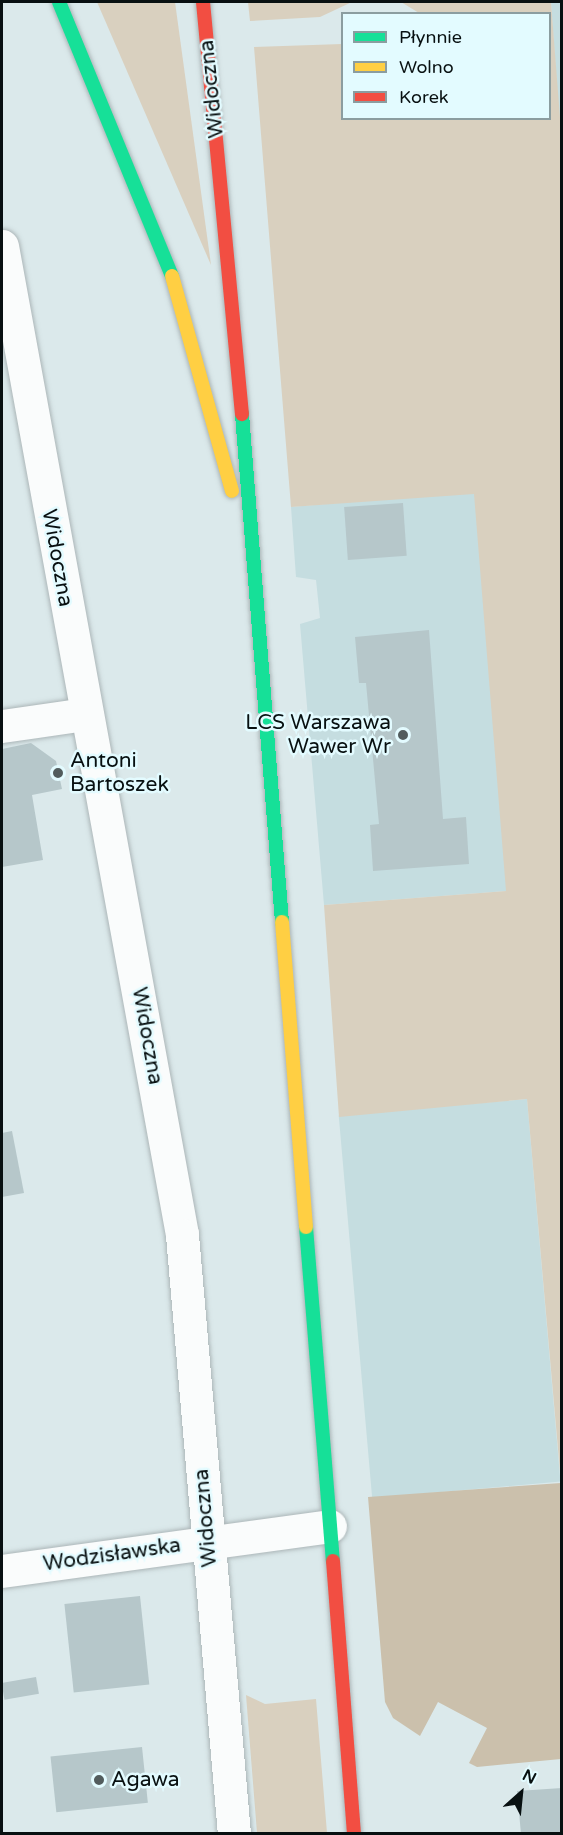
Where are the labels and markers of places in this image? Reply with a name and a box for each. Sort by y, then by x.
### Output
place label: LCS Warszawa Wawer Wr [245,710,391,760]
marker: LCS Warszawa Wawer Wr [396,728,410,742]
place label: Antoni Bartoszek [70,748,169,798]
marker: Antoni Bartoszek [51,766,65,780]
place label: Agawa [111,1767,180,1793]
marker: Agawa [92,1773,106,1787]

